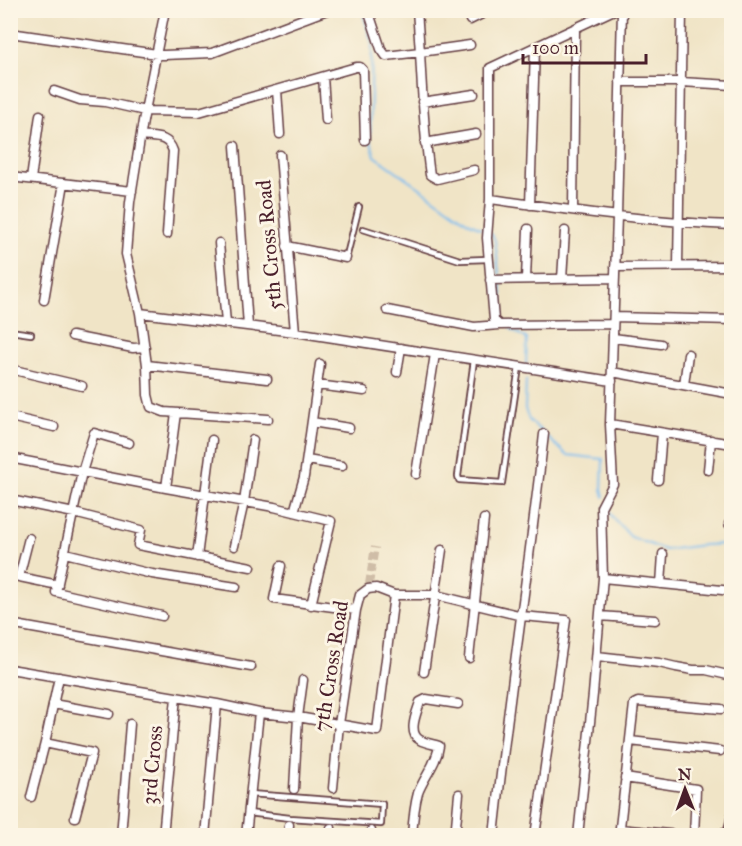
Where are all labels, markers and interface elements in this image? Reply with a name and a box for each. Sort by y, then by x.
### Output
scale bar [523,27,646,65]
text: 100 m [532,37,579,59]
street label: 5th Cross Road [250,178,288,311]
street label: 7th Cross Road [308,598,354,733]
street label: 3rd Cross [136,724,168,806]
north arrow [655,759,715,819]
text: N [678,765,692,784]

